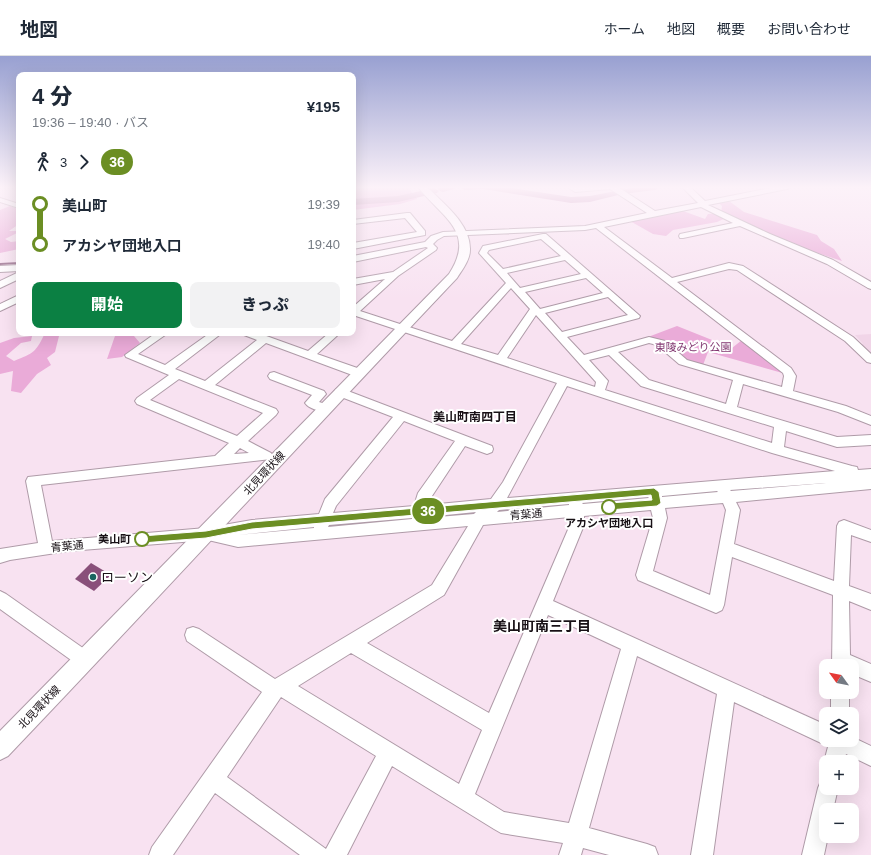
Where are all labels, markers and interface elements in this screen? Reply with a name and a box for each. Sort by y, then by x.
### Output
text: 地図 [20,19,58,40]
text: ホーム [603,21,645,37]
text: 地図 [667,21,695,37]
text: 概要 [717,21,745,37]
text: お問い合わせ [767,21,851,37]
text: 4 分 [32,84,72,109]
text: ¥195 [307,98,340,115]
text: 19:36 – 19:40 · バス [32,115,149,130]
icon: walk [32,151,54,173]
icon: forward [73,151,95,173]
text: 36 [109,154,125,170]
text: 3 [60,155,67,170]
text: 美山町 [62,197,107,214]
text: 19:39 [307,197,340,212]
text: アカシヤ団地入口 [62,237,182,254]
text: 19:40 [307,237,340,252]
button: 開始 [32,282,182,328]
button: きっぷ [190,282,340,328]
park label: 東陵みどり公園 [655,341,732,353]
district label: 美山町南四丁目 [433,410,517,424]
street label: 北見環状線 [241,449,287,497]
line badge: 36 [410,498,446,524]
marker: アカシヤ団地入口 [601,499,617,515]
text: 36 [420,503,436,519]
street label: 青葉通 [509,507,543,521]
place label: アカシヤ団地入口 [565,517,653,529]
marker: 美山町 [134,531,150,547]
place label: 美山町 [98,533,131,545]
street label: 青葉通 [50,538,84,554]
place label: ローソン [101,570,153,585]
marker: ローソン [88,572,98,582]
district label: 美山町南三丁目 [493,618,591,634]
north arrow [819,659,859,699]
map controls [819,659,859,843]
street label: 北見環状線 [16,683,62,731]
button: layers [819,707,859,747]
button: + [819,755,859,795]
button: − [819,803,859,843]

